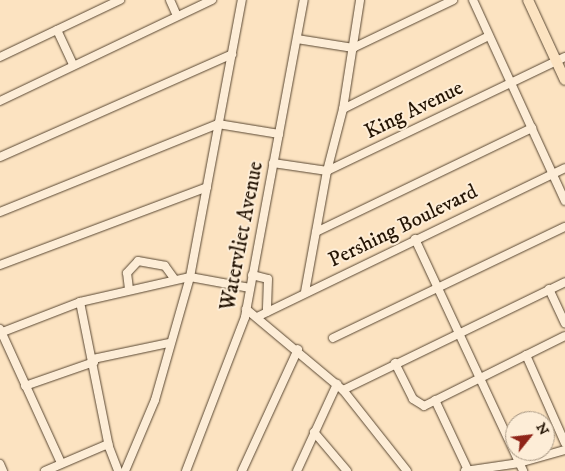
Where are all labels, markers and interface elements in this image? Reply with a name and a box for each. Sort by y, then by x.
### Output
street label: King Avenue [361,75,467,145]
street label: Watervliet Avenue [215,159,269,313]
street label: Pershing Boulevard [324,179,482,273]
north arrow [505,411,555,461]
text: N [532,420,553,439]

